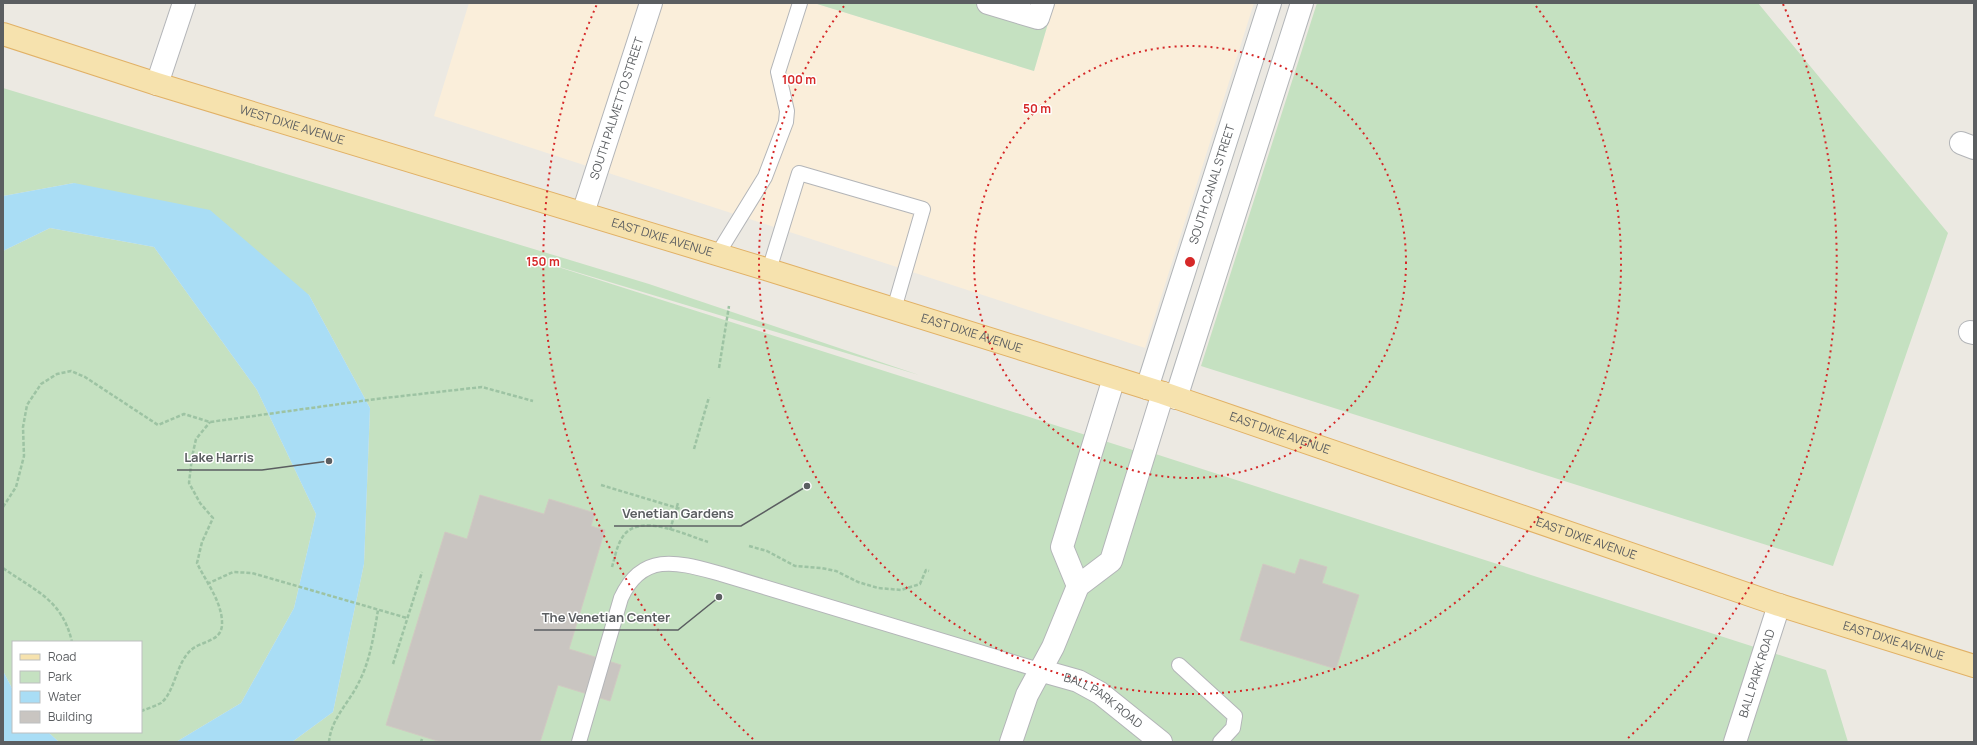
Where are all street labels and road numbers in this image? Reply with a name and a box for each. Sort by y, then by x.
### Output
street label: SOUTH PALMETTO STREET [585,34,648,182]
street label: WEST DIXIE AVENUE [238,101,347,149]
street label: SOUTH CANAL STREET [1185,121,1239,246]
street label: EAST DIXIE AVENUE [610,214,715,261]
street label: EAST DIXIE AVENUE [919,309,1025,357]
street label: EAST DIXIE AVENUE [1228,408,1333,458]
street label: EAST DIXIE AVENUE [1534,513,1639,563]
street label: EAST DIXIE AVENUE [1841,617,1947,664]
street label: BALL PARK ROAD [1734,627,1779,720]
street label: BALL PARK ROAD [1062,668,1146,732]

